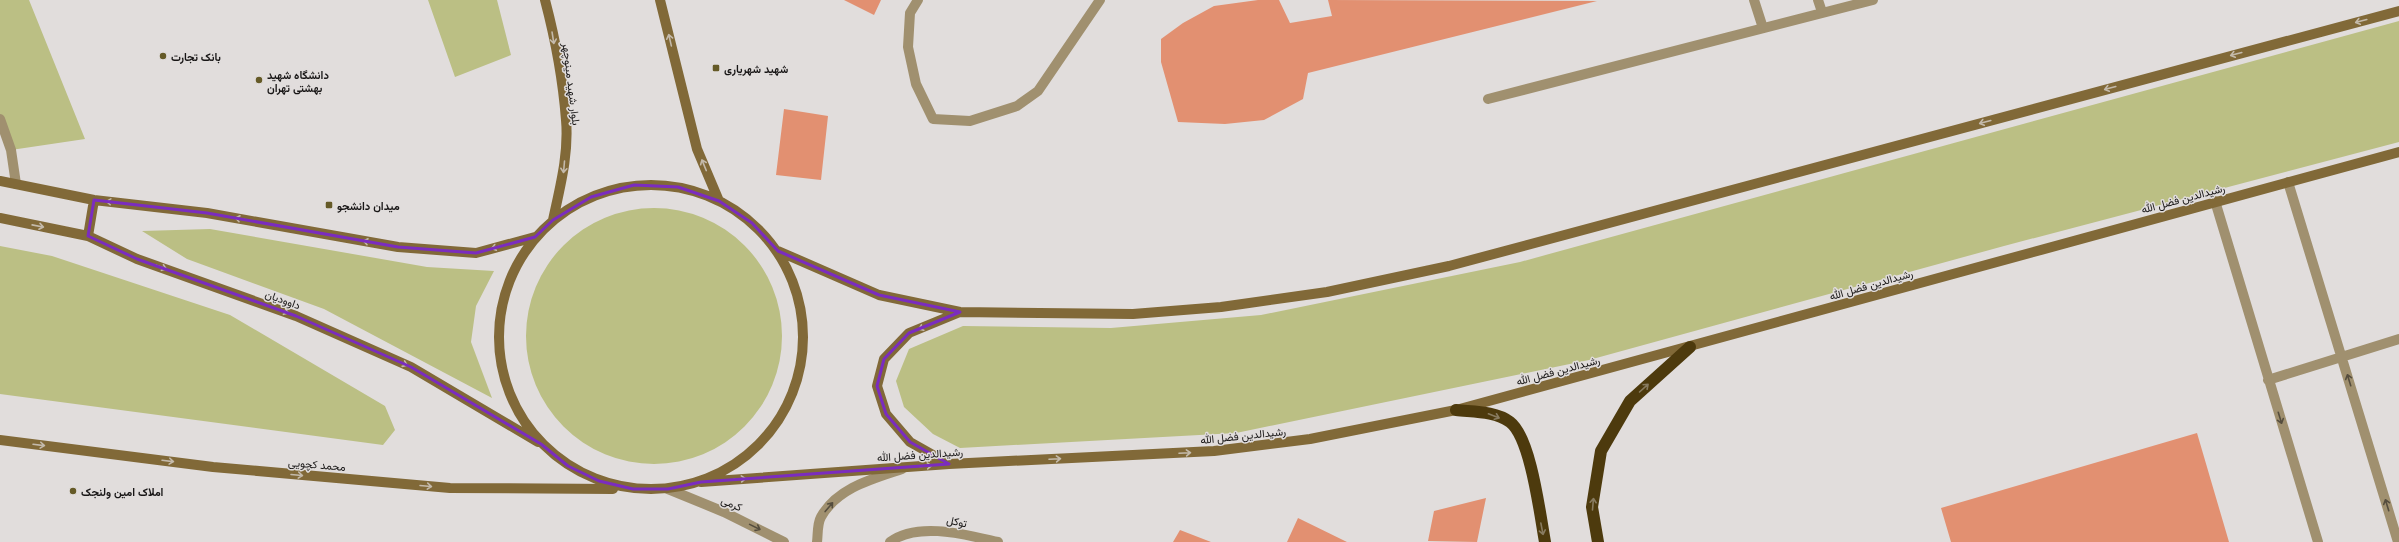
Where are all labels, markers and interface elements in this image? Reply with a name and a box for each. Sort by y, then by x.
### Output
one-way arrow [2355,17,2368,25]
one-way arrow [549,31,557,44]
one-way arrow [666,33,673,46]
street label: بلوار شهید مینوچهر [558,41,585,126]
place label: بانک تجارت [171,49,221,64]
marker: بانک تجارت [158,51,168,61]
one-way arrow [2230,51,2243,59]
place label: شهید شهریاری [724,61,788,76]
marker: شهید شهریاری [711,63,721,73]
place label: دانشگاه شهید بهشتی تهران [267,67,329,95]
marker: دانشگاه شهید بهشتی تهران [254,75,264,85]
one-way arrow [2104,85,2117,92]
one-way arrow [1978,119,1991,126]
one-way arrow [560,160,567,173]
one-way arrow [699,160,707,172]
street label: رشیدالدین فضل الله [2139,180,2227,216]
one-way arrow [106,198,119,206]
place label: میدان دانشجو [337,198,400,213]
marker: میدان دانشجو [324,200,334,210]
one-way arrow [235,215,248,223]
one-way arrow [31,222,44,230]
one-way arrow [363,238,376,246]
one-way arrow [491,244,504,252]
one-way arrow [154,264,167,271]
street label: رشیدالدین فضل الله [1828,265,1915,303]
street label: داوودیان [263,286,303,312]
one-way arrow [276,308,289,315]
one-way arrow [918,324,930,331]
street label: رشیدالدین فضل الله [1514,352,1602,388]
one-way arrow [396,360,408,367]
one-way arrow [2345,374,2352,387]
one-way arrow [1639,384,1649,393]
one-way arrow [2277,411,2284,424]
one-way arrow [1488,412,1500,420]
street label: رشیدالدین فضل الله [1199,423,1287,447]
one-way arrow [32,441,45,449]
street label: رشیدالدین فضل الله [877,443,964,464]
one-way arrow [1178,449,1191,456]
street label: محمد کچویی [288,454,347,475]
one-way arrow [1048,455,1061,463]
one-way arrow [161,458,174,465]
one-way arrow [919,462,932,469]
one-way arrow [290,471,303,478]
one-way arrow [733,476,746,483]
one-way arrow [419,483,432,490]
place label: املاک امین ولنجک [81,484,164,499]
marker: املاک امین ولنجک [68,486,78,496]
street label: کرمی [719,492,745,514]
one-way arrow [1589,498,1596,511]
one-way arrow [2383,498,2390,511]
one-way arrow [825,501,834,512]
street label: توکل [945,512,969,531]
one-way arrow [1539,522,1547,535]
one-way arrow [749,524,761,531]

